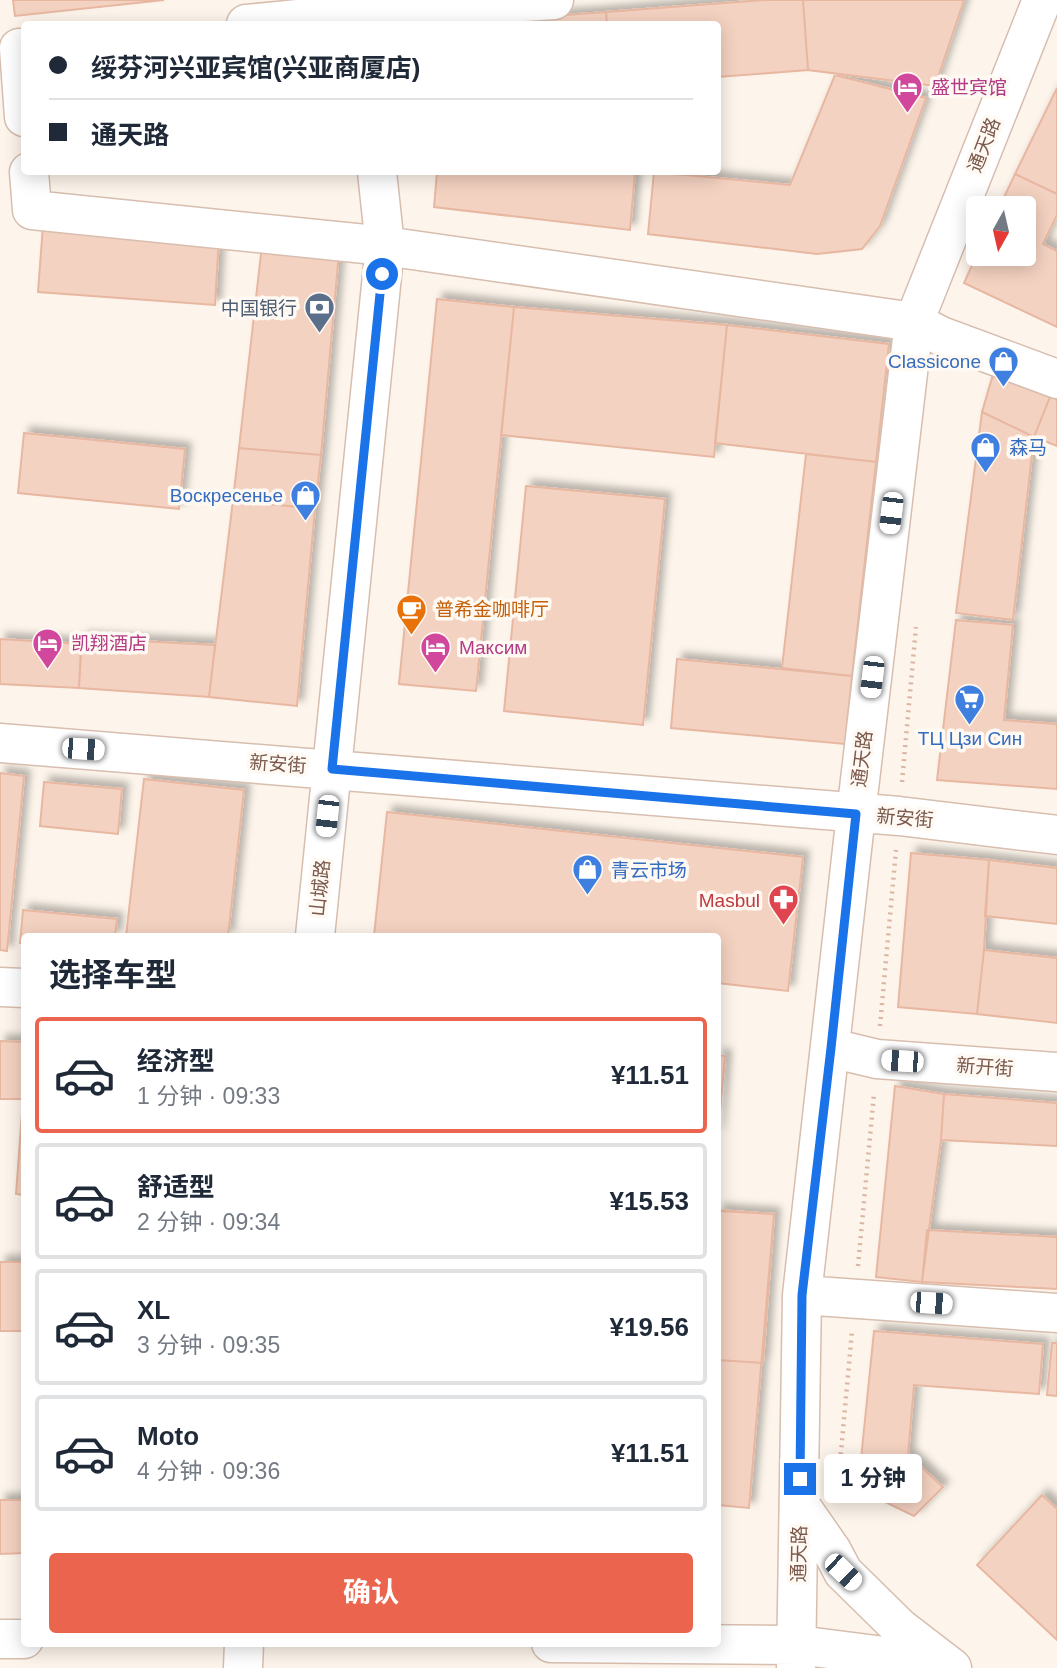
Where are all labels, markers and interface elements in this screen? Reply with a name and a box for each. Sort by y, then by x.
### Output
text: 绥芬河兴亚宾馆(兴亚商厦店) [91,53,420,83]
hotel icon: 盛世宾馆 [891,70,925,114]
place label: 盛世宾馆 [931,77,1007,98]
street label: 通天路 [964,115,1004,175]
text: 通天路 [91,120,169,150]
north arrow [966,196,1036,266]
map controls [966,196,1036,266]
route start [366,258,398,290]
bank icon: 中国银行 [303,291,337,335]
place label: 中国银行 [221,298,297,319]
shop icon: Classicone [987,344,1021,388]
place label: Classicone [888,351,981,372]
shop icon: 森马 [969,430,1003,474]
place label: 森马 [1009,437,1047,458]
shop icon: Воскресенье [289,478,323,522]
place label: Воскресенье [170,485,283,506]
car [879,491,904,535]
cafe icon: 普希金咖啡厅 [395,592,429,636]
place label: 普希金咖啡厅 [435,599,549,620]
hotel icon: 凯翔酒店 [31,626,65,670]
hotel icon: Максим [419,630,453,674]
place label: 凯翔酒店 [71,633,147,654]
place label: Максим [459,637,527,658]
car [860,655,885,699]
supermarket icon: ТЦ Цзи Син [953,682,987,726]
place label: ТЦ Цзи Син [918,728,1022,749]
street label: 通天路 [848,729,876,789]
car [62,737,105,761]
street label: 新安街 [249,752,307,776]
car [315,794,340,838]
street label: 新安街 [876,805,934,831]
shop icon: 青云市场 [571,853,605,897]
street label: 山城路 [307,859,333,917]
place label: 青云市场 [611,860,687,881]
pharmacy icon: Masbul [766,883,800,927]
place label: Masbul [699,890,760,911]
text: 选择车型 [49,957,177,993]
icon: car [53,1044,116,1107]
text: 经济型 [137,1046,215,1076]
car [881,1049,924,1073]
street label: 新开街 [956,1055,1014,1079]
text: ¥11.51 [611,1060,689,1090]
text: 1 分钟 · 09:33 [137,1083,280,1109]
icon: car [53,1170,116,1233]
text: 舒适型 [137,1172,215,1202]
text: ¥15.53 [609,1186,689,1216]
text: 2 分钟 · 09:34 [137,1209,280,1235]
car [910,1291,953,1315]
text: XL [137,1295,170,1325]
icon: car [53,1296,116,1359]
text: ¥19.56 [609,1312,689,1342]
text: 3 分钟 · 09:35 [137,1332,280,1358]
text: Moto [137,1421,199,1451]
icon: car [53,1422,116,1485]
text: ¥11.51 [611,1438,689,1468]
callout: 1 分钟 [824,1454,922,1504]
text: 4 分钟 · 09:36 [137,1458,280,1484]
route end [784,1463,816,1495]
text: 1 分钟 [840,1465,906,1491]
street label: 通天路 [788,1525,810,1583]
car [821,1550,866,1594]
button: 确认 [49,1553,693,1633]

